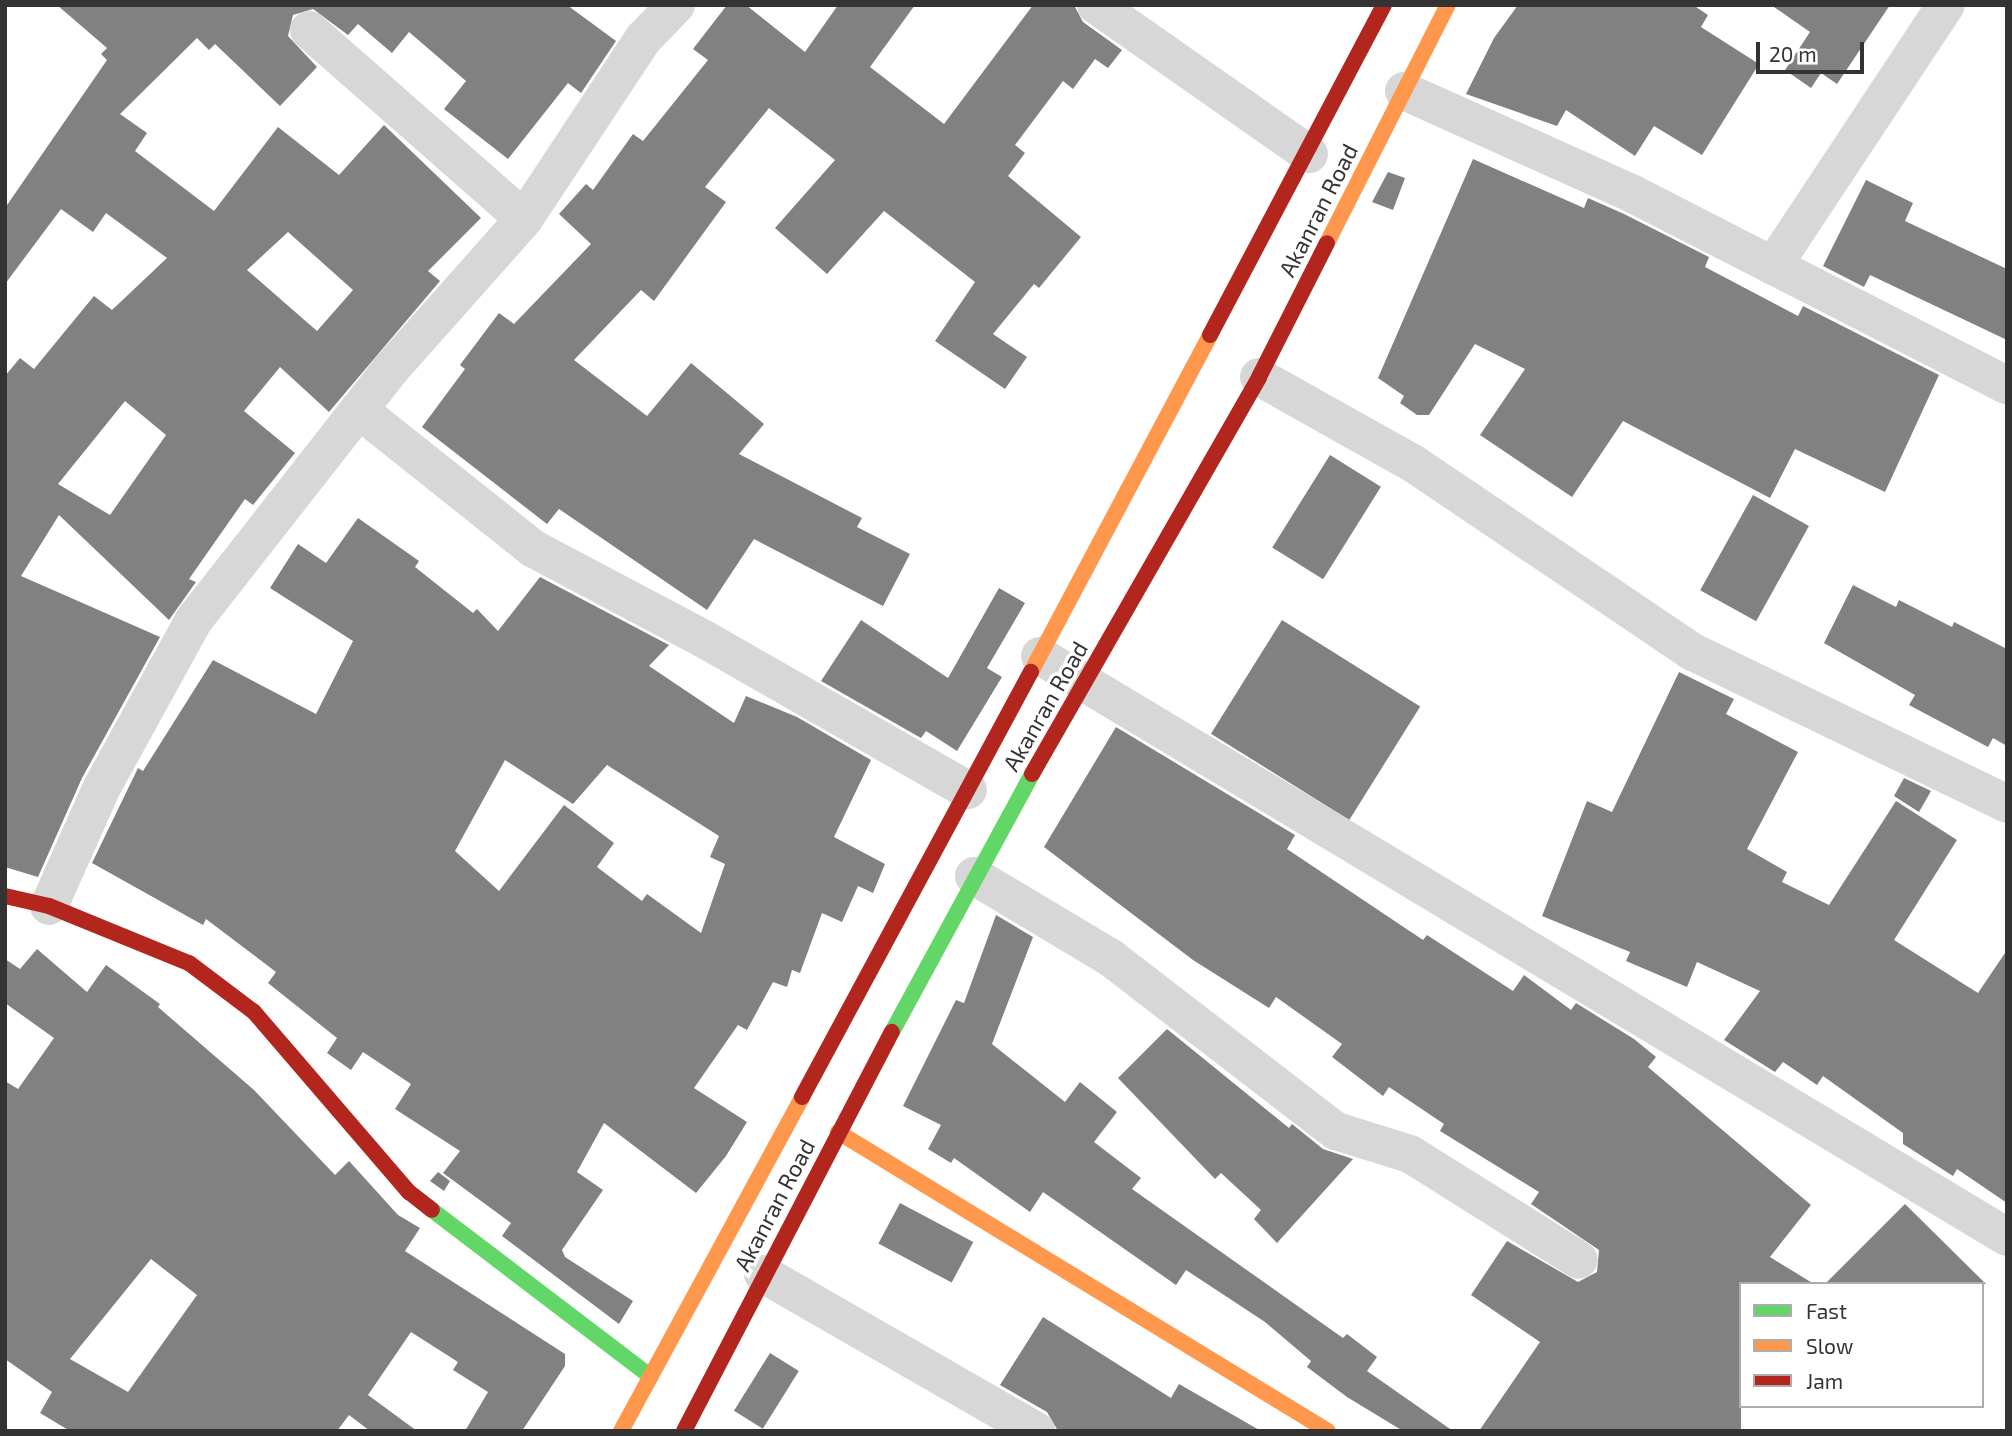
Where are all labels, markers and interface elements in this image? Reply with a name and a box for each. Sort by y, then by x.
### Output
scale bar [1760,28,1868,72]
text: 20 m [1769,41,1817,66]
street label: Akanran Road [1273,139,1363,281]
street label: Akanran Road [997,636,1093,776]
street label: Akanran Road [728,1134,820,1276]
legend [1739,1282,1984,1408]
text: Fast [1806,1298,1847,1323]
text: Slow [1806,1333,1853,1358]
text: Jam [1806,1368,1843,1393]

